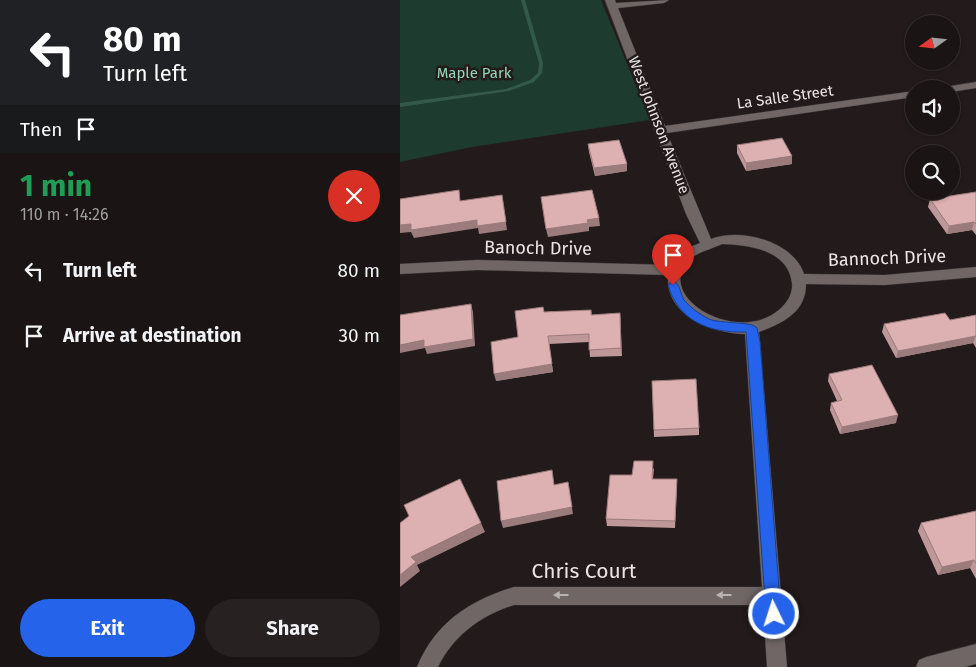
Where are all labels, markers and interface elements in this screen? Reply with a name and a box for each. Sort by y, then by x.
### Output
north arrow [905,15,960,70]
map controls [905,15,960,200]
text: 80 m [103,18,182,60]
icon: left [20,20,85,85]
street label: West Johnson Avenue [624,54,694,196]
text: Turn left [103,60,187,87]
park label: Maple Park [437,64,512,82]
button: sound [905,80,960,135]
street label: La Salle Street [736,81,835,113]
icon: arrive [72,115,100,143]
text: Then [20,118,62,141]
button: search [905,145,960,200]
text: 1 min [20,168,92,204]
button: close [328,170,380,222]
text: 110 m · 14:26 [20,205,109,224]
pin [652,234,694,285]
street label: Banoch Drive [484,236,592,260]
icon: arrive [659,241,687,269]
street label: Bannoch Drive [827,245,947,271]
icon: left [20,257,48,285]
text: Turn left [63,259,137,282]
text: 80 m [338,259,380,282]
icon: arrive [20,322,48,350]
text: Arrive at destination [63,324,242,347]
text: 30 m [339,324,380,347]
street label: Chris Court [532,558,637,584]
position arrow [747,587,799,639]
one-way arrow [553,591,569,599]
one-way arrow [715,591,731,599]
button: Exit [20,599,195,657]
button: Share [205,599,380,657]

